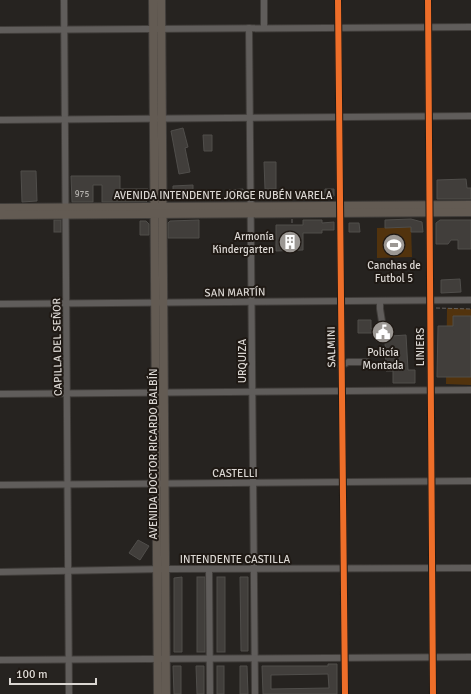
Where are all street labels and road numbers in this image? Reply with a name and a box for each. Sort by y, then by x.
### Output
street label: AVENIDA INTENDENTE JORGE RUBÉN VARELA [114,188,333,202]
street label: SAN MARTÍN [204,284,266,300]
street label: CAPILLA DEL SEÑOR [50,297,65,396]
street label: SALMINI [325,326,338,368]
street label: LINIERS [414,328,427,366]
street label: URQUIZA [236,338,249,383]
street label: AVENIDA DOCTOR RICARDO BALBÍN [146,369,160,539]
street label: CASTELLI [212,467,258,480]
street label: INTENDENTE CASTILLA [180,553,291,566]

